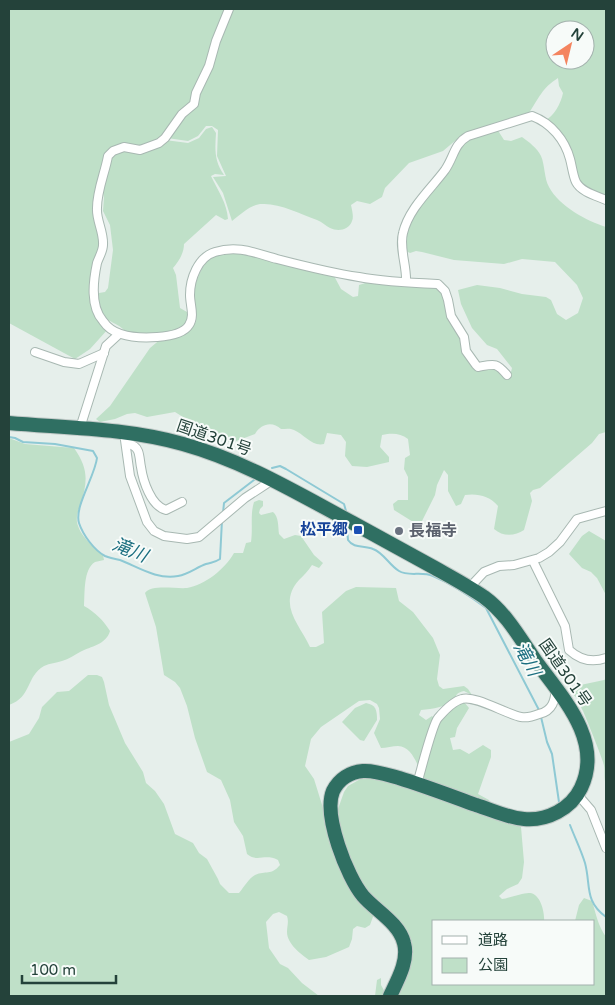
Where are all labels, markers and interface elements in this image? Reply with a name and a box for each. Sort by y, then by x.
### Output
north arrow [545,20,595,70]
text: N [568,25,587,45]
street label: 国道301号 [174,416,254,460]
place label: 松平郷 [300,520,348,540]
place label: 長福寺 [409,521,457,541]
marker: 松平郷 [352,524,364,536]
marker: 長福寺 [393,525,405,537]
water label: 滝川 [109,533,153,568]
street label: 国道301号 [534,635,596,711]
water label: 滝川 [509,638,546,682]
legend [432,920,595,985]
text: 道路 [478,931,508,949]
scale bar [22,952,116,984]
text: 公園 [478,956,508,974]
text: 100 m [30,961,76,979]

